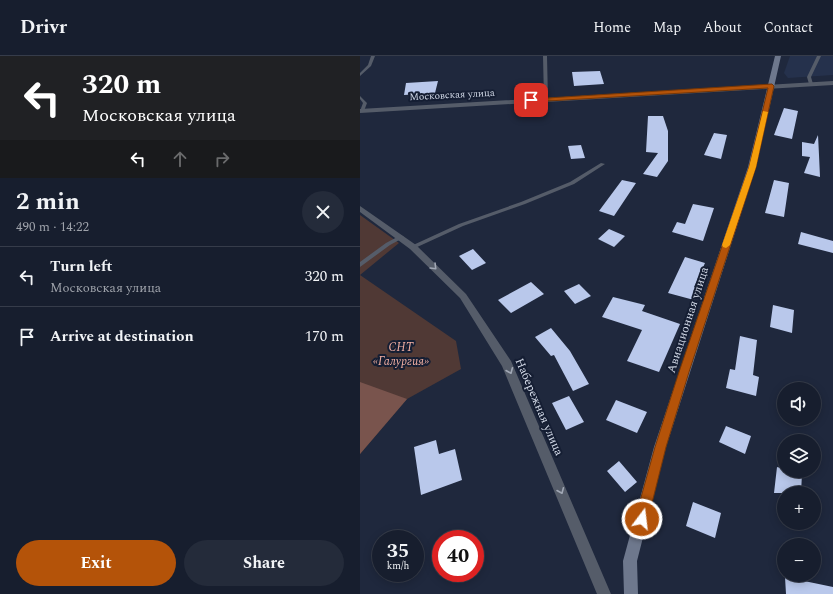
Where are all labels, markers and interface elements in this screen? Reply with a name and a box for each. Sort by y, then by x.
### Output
text: Drivr [20,13,67,42]
text: Home [593,17,631,38]
text: Map [653,17,681,38]
text: About [703,17,742,38]
text: Contact [764,17,813,38]
text: 320 m [82,63,161,106]
icon: left [16,72,68,124]
pin [514,83,548,117]
street label: Московская улица [409,85,495,105]
icon: arrive [520,89,542,111]
text: Московская улица [82,102,236,129]
icon: left [127,148,149,170]
icon: ahead [169,148,191,170]
icon: right [211,148,233,170]
text: 2 min [16,184,80,220]
button: close [302,191,344,233]
text: 490 m · 14:22 [16,217,89,237]
text: Turn left [50,255,112,278]
one-way arrow [429,262,436,270]
street label: Авиационная улица [662,264,714,376]
text: 320 m [305,265,344,288]
icon: left [16,266,38,288]
text: Московская улица [50,278,161,298]
text: Arrive at destination [50,325,194,348]
text: 170 m [305,325,344,348]
icon: arrive [16,326,38,348]
park label: СНТ «Галургия» [373,338,429,371]
street label: Набережная улица [510,355,568,459]
one-way arrow [505,367,513,375]
map controls [777,382,821,582]
button: sound [777,382,821,426]
button: layers [777,434,821,478]
button: + [777,486,821,530]
one-way arrow [556,487,564,495]
position arrow [621,498,663,540]
speed limit sign: 40 [432,530,484,582]
text: 35 [387,536,409,566]
button: − [777,538,821,582]
button: Exit [16,540,176,586]
button: Share [184,540,344,586]
text: km/h [387,558,409,574]

